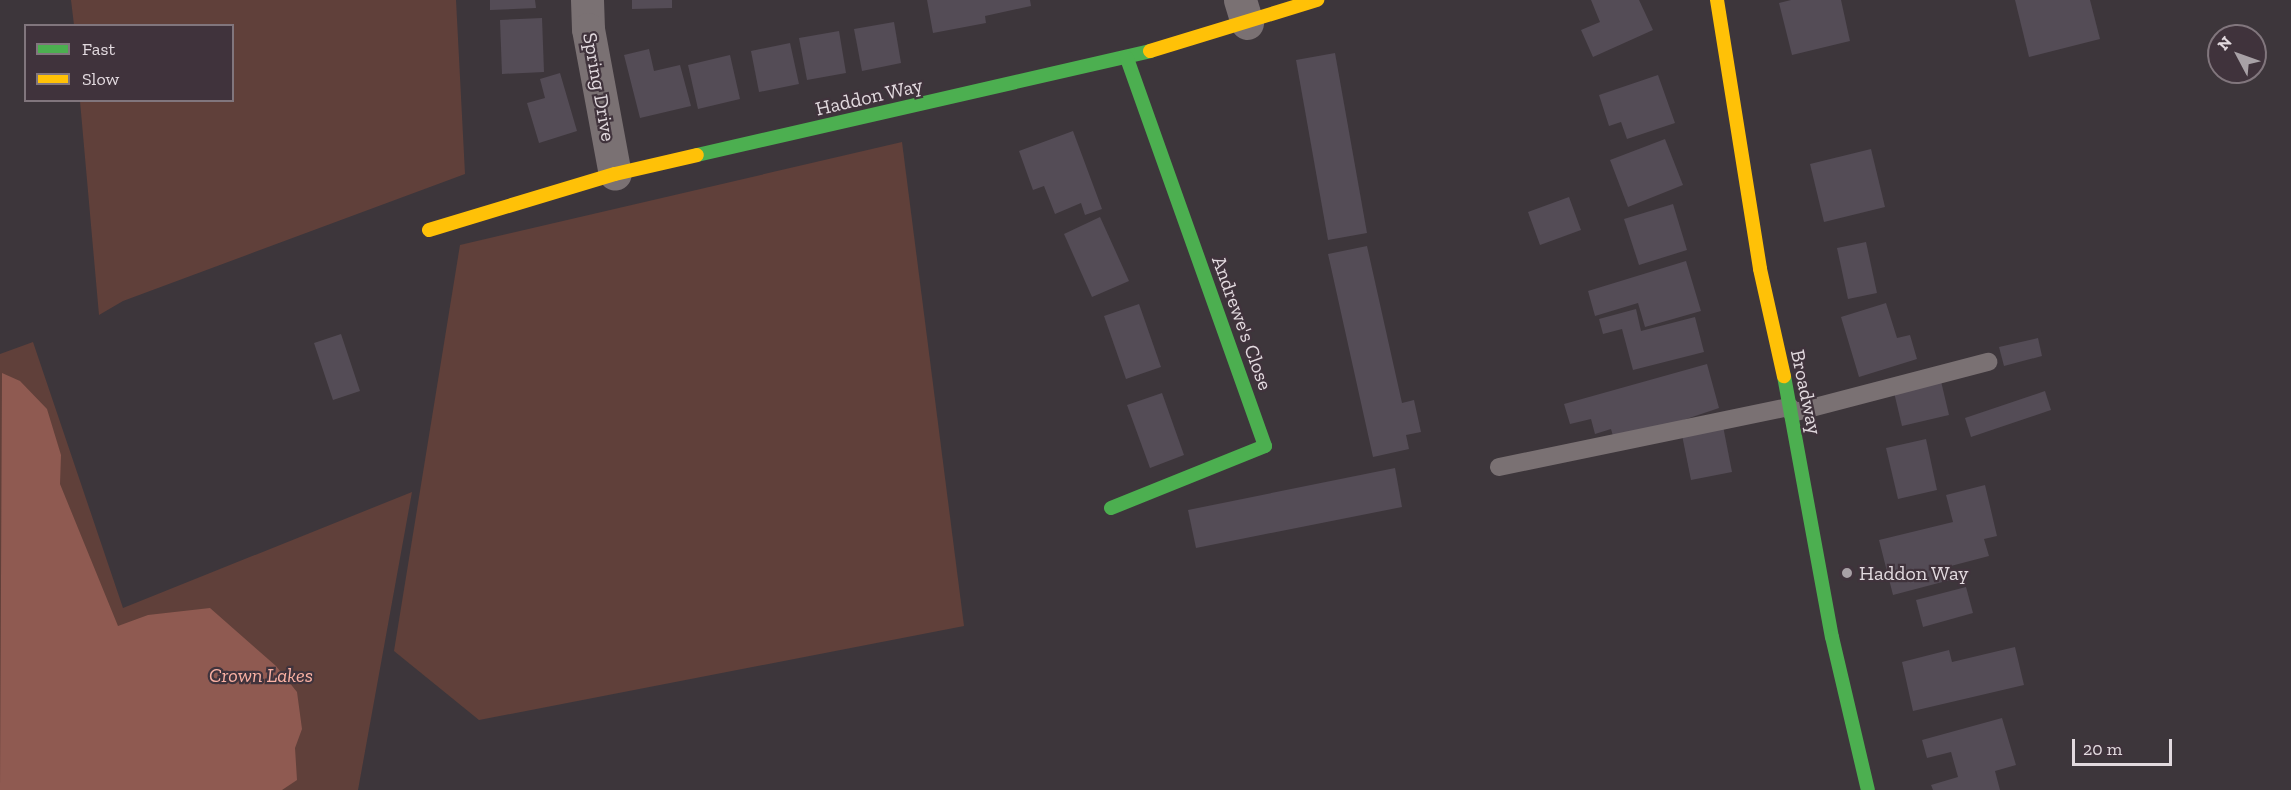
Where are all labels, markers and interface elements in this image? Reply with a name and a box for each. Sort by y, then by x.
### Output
legend [24,24,234,102]
north arrow [2207,24,2267,84]
street label: Spring Drive [578,31,620,143]
text: N [2213,32,2236,54]
text: Fast [82,38,115,60]
text: Slow [82,68,119,90]
street label: Haddon Way [813,73,925,121]
street label: Andrewe's Close [1207,253,1277,393]
street label: Broadway [1785,347,1827,437]
place label: Haddon Way [1859,561,1969,585]
marker: Haddon Way [1840,566,1854,580]
park label: Crown Lakes [209,663,313,687]
scale bar [2075,727,2176,765]
text: 20 m [2083,738,2122,760]

